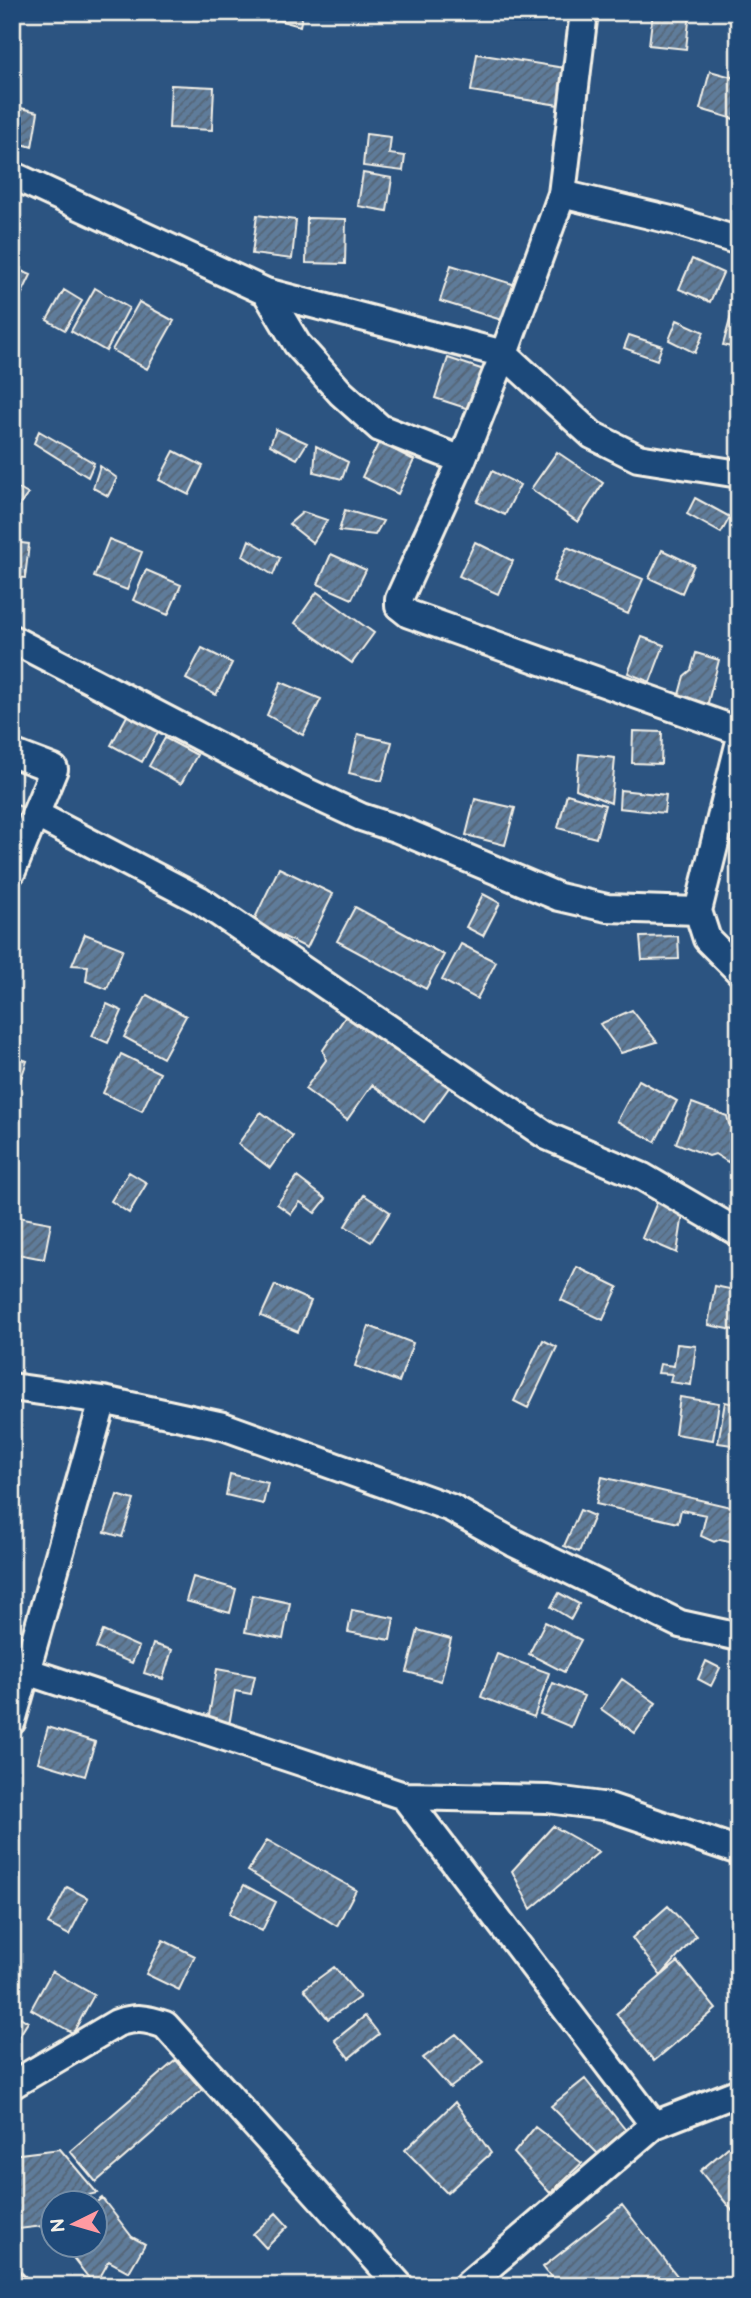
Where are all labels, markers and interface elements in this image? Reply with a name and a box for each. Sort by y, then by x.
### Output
north arrow [38,2190,108,2260]
text: N [46,2217,71,2233]

